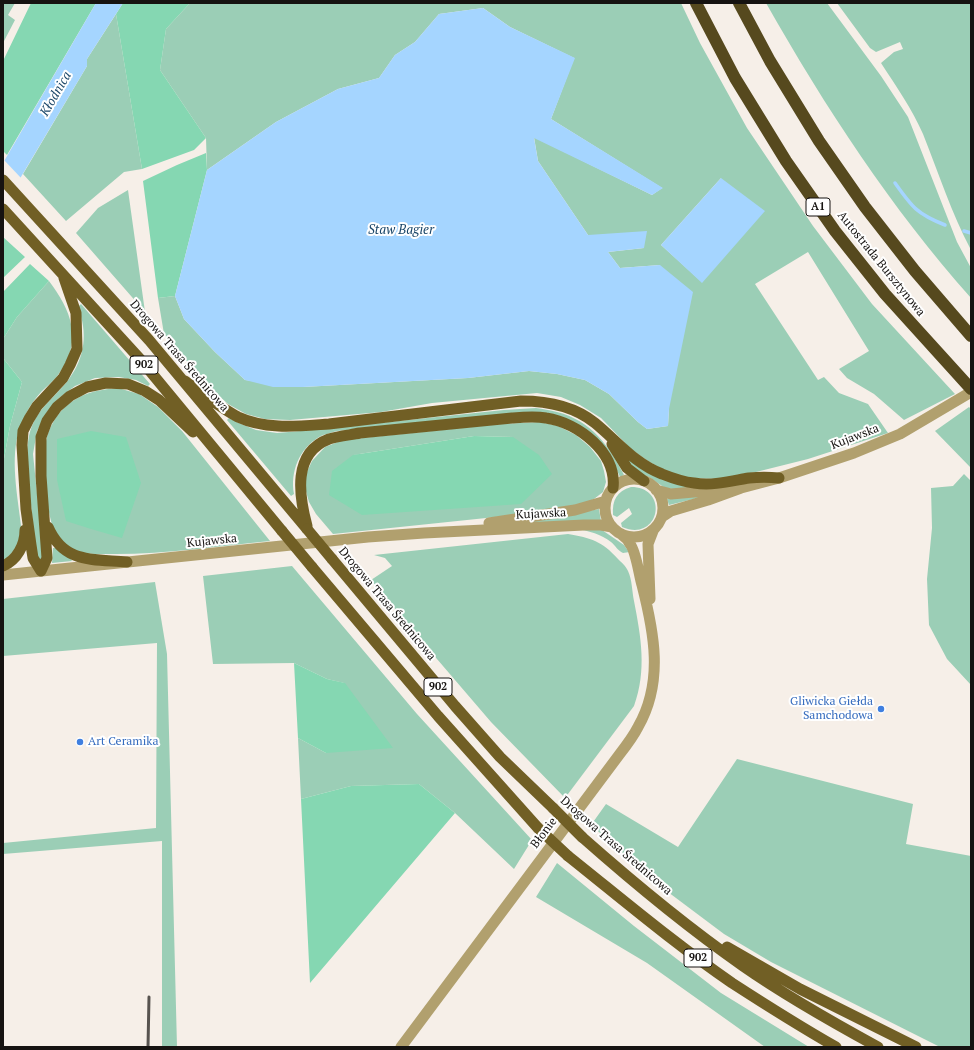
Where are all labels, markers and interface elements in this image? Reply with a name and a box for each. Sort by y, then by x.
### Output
water label: Kłodnica [37,69,75,119]
road number: A1 [806,198,830,216]
street label: Autostrada Bursztynowa [834,209,928,319]
water label: Staw Bagier [368,222,434,238]
street label: Drogowa Trasa Średnicowa [127,297,231,415]
road number: 902 [130,356,158,374]
street label: Kujawska [829,421,881,453]
street label: Kujawska [515,505,567,523]
street label: Kujawska [186,531,238,551]
street label: Drogowa Trasa Średnicowa [335,544,439,664]
road number: 902 [424,678,452,696]
place label: Gliwicka Giełda Samchodowa [790,695,873,723]
marker: Gliwicka Giełda Samchodowa [876,704,886,714]
place label: Art Ceramika [88,735,159,749]
marker: Art Ceramika [75,737,85,747]
street label: Drogowa Trasa Średnicowa [557,794,675,898]
street label: Błonie [528,815,560,851]
road number: 902 [684,949,712,967]

